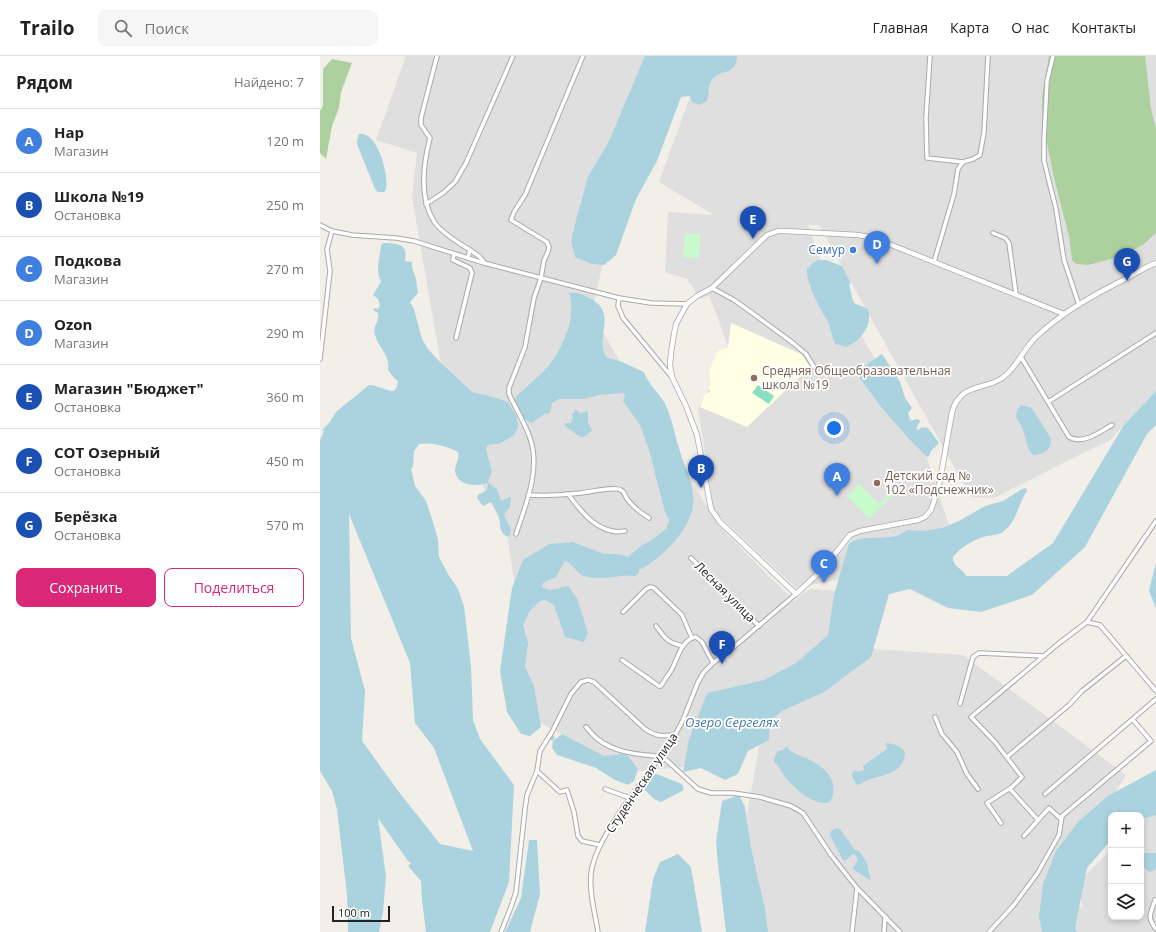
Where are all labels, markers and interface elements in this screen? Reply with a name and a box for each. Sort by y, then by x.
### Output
search box [98,10,378,46]
text: Trailo [20,15,74,41]
icon: search [112,17,134,39]
text: Поиск [144,18,189,38]
text: Главная [873,18,928,37]
text: Карта [950,18,989,37]
text: О нас [1011,18,1049,37]
text: Контакты [1071,18,1136,37]
text: Рядом [16,71,73,94]
text: Найдено: 7 [234,73,304,91]
text: Нар [54,122,84,142]
text: A [25,132,33,150]
text: 120 m [266,132,304,150]
text: Магазин [54,142,109,160]
text: Школа №19 [54,186,144,206]
text: B [25,196,33,214]
text: 250 m [266,196,304,214]
text: Остановка [54,206,121,224]
pin: E [740,206,766,239]
pin: D [864,231,890,264]
place label: Семур [809,241,845,258]
marker: Семур [848,245,858,255]
pin: G [1114,248,1140,281]
text: Подкова [54,250,122,270]
text: C [25,260,33,278]
text: 270 m [266,260,304,278]
text: Магазин [54,270,109,288]
text: Ozon [54,314,92,334]
text: D [24,324,34,342]
text: 290 m [266,324,304,342]
text: Магазин [54,334,109,352]
place label: Средняя Общеобразовательная школа №19 [762,362,951,393]
marker: Средняя Общеобразовательная школа №19 [749,373,759,383]
text: Магазин "Бюджет" [54,378,204,398]
text: E [25,388,33,406]
text: 360 m [266,388,304,406]
text: Остановка [54,398,121,416]
your location [824,418,844,438]
text: СОТ Озерный [54,442,160,462]
text: F [25,452,33,470]
text: 450 m [266,452,304,470]
pin: B [688,455,714,488]
text: Остановка [54,462,121,480]
pin: A [824,463,850,496]
place label: Детский сад № 102 «Подснежник» [885,467,994,498]
marker: Детский сад № 102 «Подснежник» [872,478,882,488]
text: Берёзка [54,506,117,526]
text: G [24,516,34,534]
text: 570 m [266,516,304,534]
text: Остановка [54,526,121,544]
pin: C [811,550,837,583]
street label: Лесная улица [691,557,760,626]
button: Сохранить [16,568,156,607]
button: Поделиться [164,568,304,607]
pin: F [709,631,735,664]
water label: Озеро Сергелях [685,713,780,731]
street label: Студенческая улица [602,729,681,836]
map controls [1108,812,1144,920]
button: + [1108,812,1144,848]
button: − [1108,848,1144,884]
button: layers [1108,884,1144,920]
scale bar [332,904,390,923]
text: 100 m [338,905,370,920]

